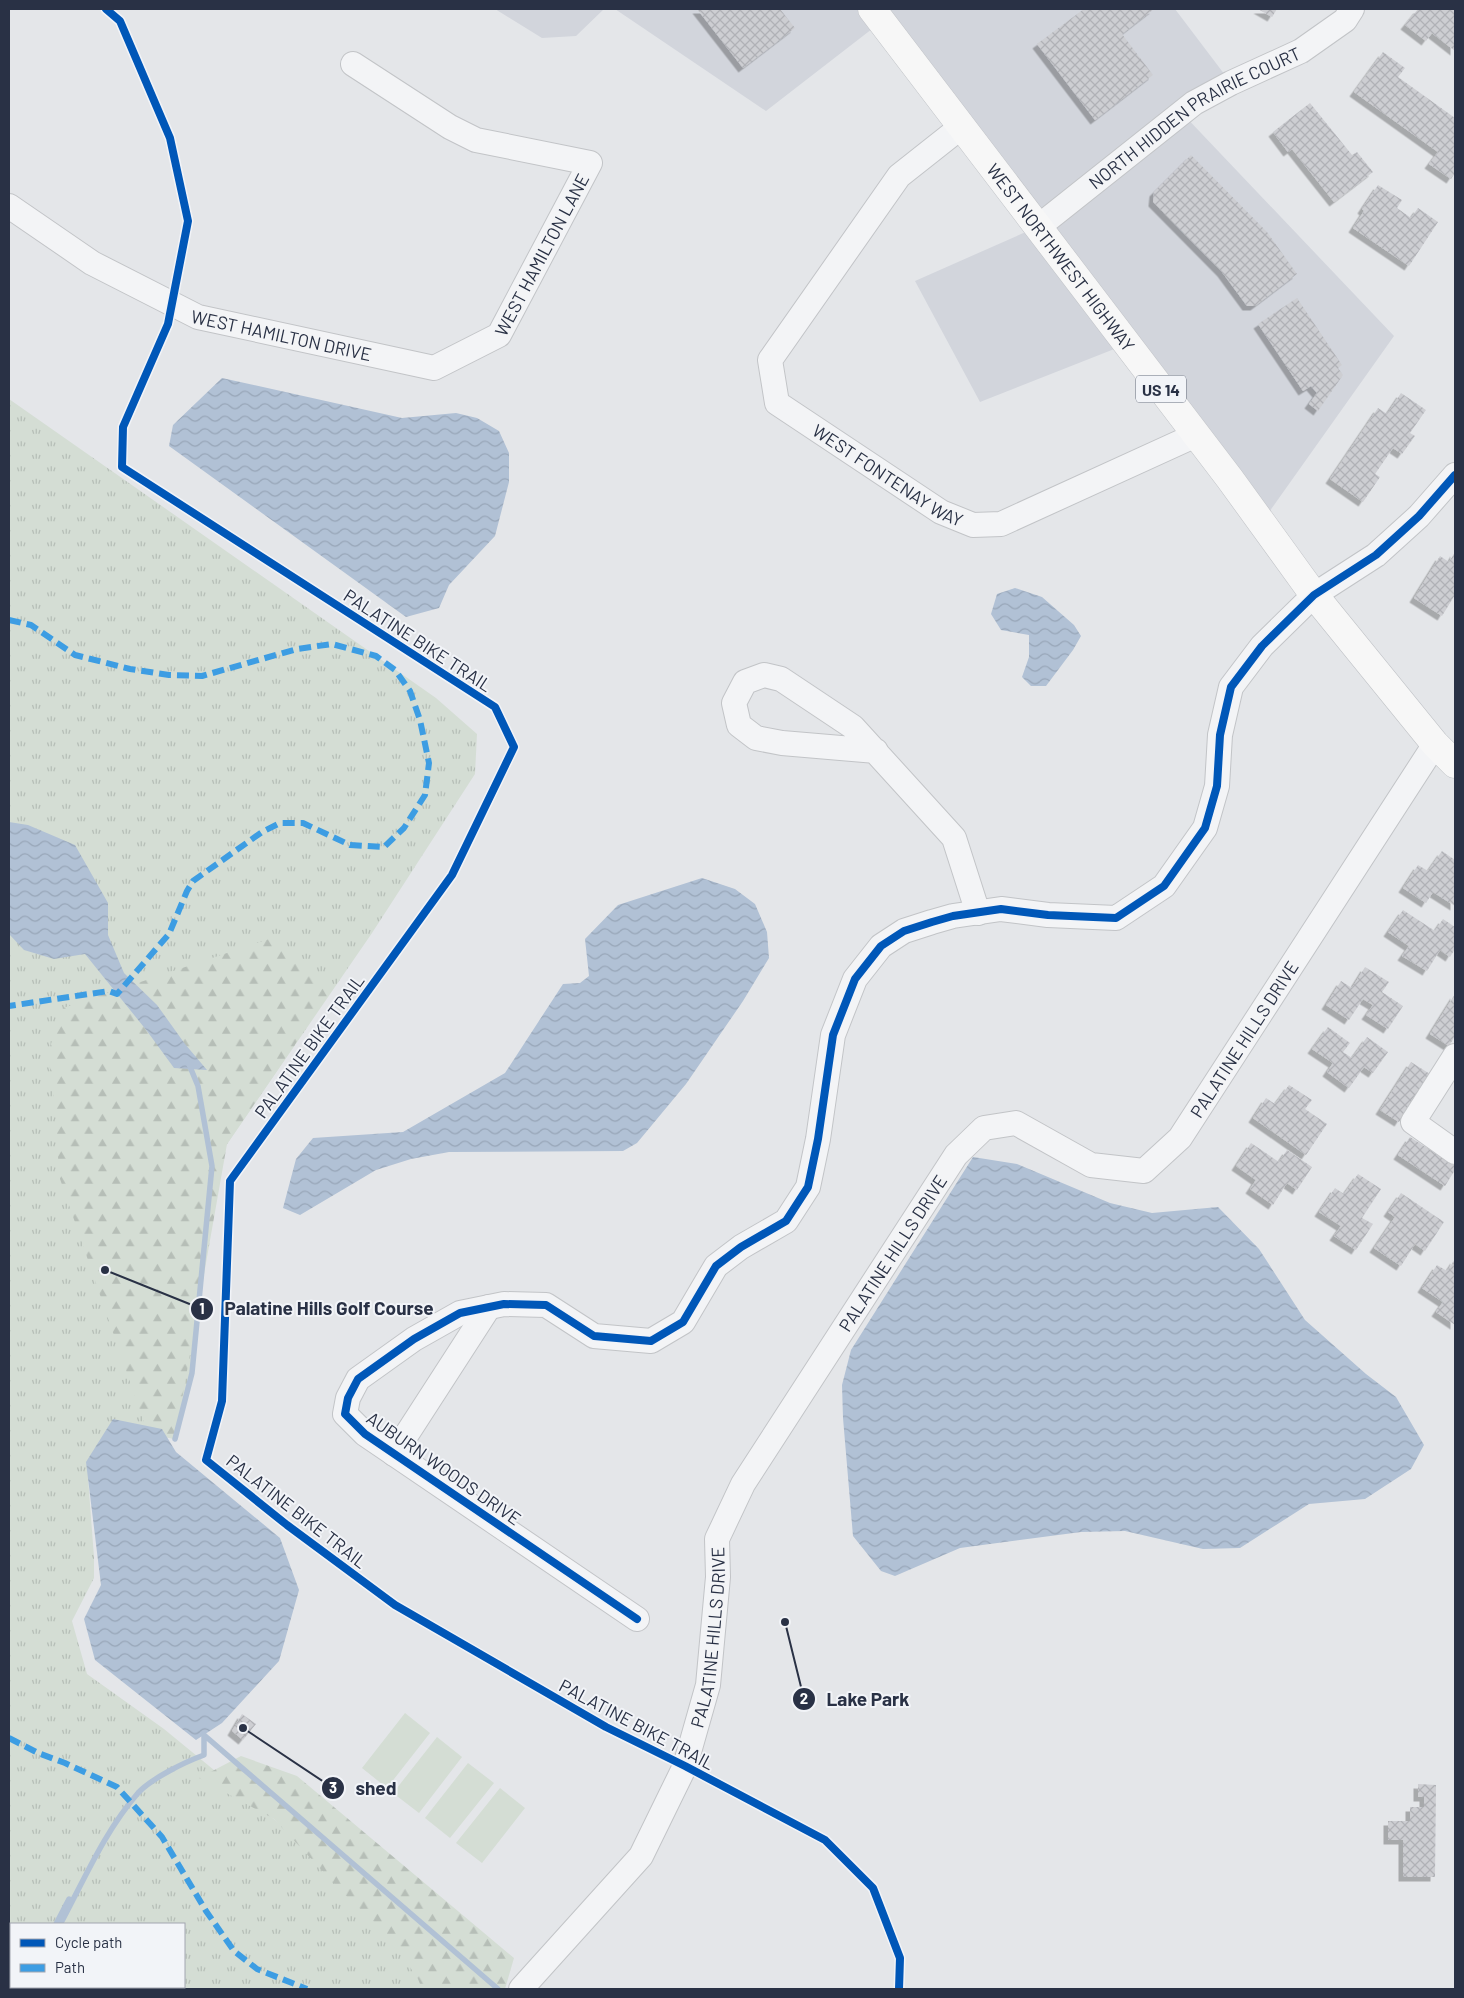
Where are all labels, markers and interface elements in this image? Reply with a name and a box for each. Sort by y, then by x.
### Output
street label: NORTH HIDDEN PRAIRIE COURT [1084,42,1304,193]
street label: WEST NORTHWEST HIGHWAY [982,159,1140,356]
street label: WEST HAMILTON LANE [490,170,593,339]
street label: WEST HAMILTON DRIVE [189,305,374,365]
road number: US 14 [1136,376,1186,402]
street label: WEST FONTENAY WAY [809,419,967,531]
street label: PALATINE BIKE TRAIL [340,584,496,696]
street label: PALATINE HILLS DRIVE [1185,957,1303,1122]
street label: PALATINE BIKE TRAIL [249,970,369,1122]
street label: PALATINE HILLS DRIVE [834,1170,951,1336]
callout: Palatine Hills Golf Course [189,1292,443,1326]
text: Palatine Hills Golf Course [224,1296,434,1319]
text: 1 [199,1299,205,1317]
street label: AUBURN WOODS DRIVE [363,1406,525,1530]
street label: PALATINE BIKE TRAIL [222,1449,372,1573]
street label: PALATINE HILLS DRIVE [685,1546,729,1730]
street label: PALATINE BIKE TRAIL [556,1674,718,1774]
callout: Lake Park [791,1682,919,1716]
text: Lake Park [827,1687,909,1710]
text: 2 [800,1689,808,1707]
callout: shed [320,1771,406,1805]
text: shed [355,1776,397,1799]
text: 3 [329,1778,337,1796]
legend [10,1923,185,1988]
text: Cycle path [55,1933,122,1951]
text: Path [55,1958,85,1976]

